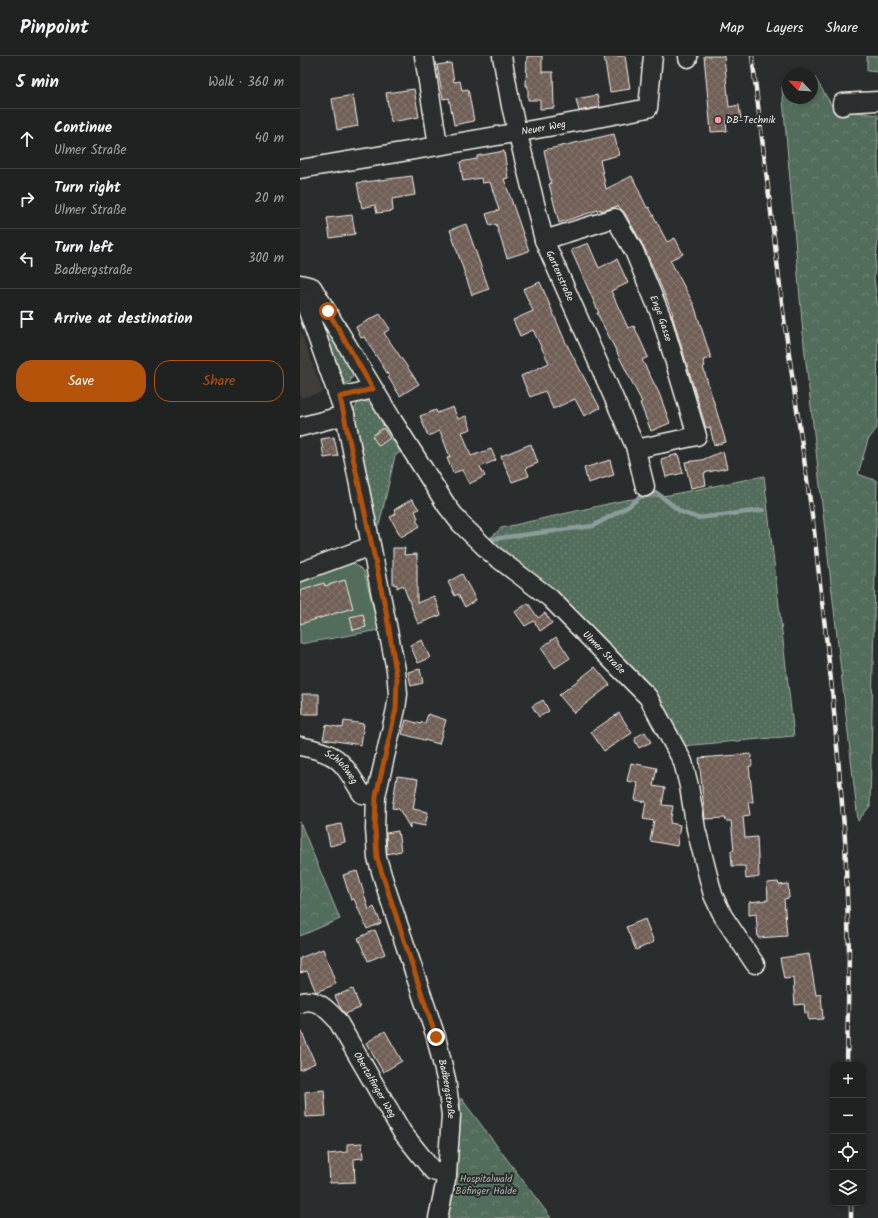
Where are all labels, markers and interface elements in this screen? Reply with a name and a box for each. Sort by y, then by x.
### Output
text: Pinpoint [20,13,89,43]
text: Map [720,17,744,39]
text: Layers [766,17,804,39]
text: Share [826,17,858,39]
north arrow [782,68,818,104]
text: 5 min [16,69,59,96]
text: Walk · 360 m [208,72,284,93]
place label: DB-Technik [726,112,776,128]
marker: DB-Technik [713,115,723,125]
text: Continue [54,116,112,140]
street label: Neuer Weg [520,116,567,140]
icon: ahead [16,128,38,150]
text: 40 m [255,128,284,149]
text: Ulmer Straße [54,140,126,161]
text: Turn right [54,176,121,200]
icon: right [16,188,38,210]
text: 20 m [254,188,284,209]
text: Ulmer Straße [54,200,126,221]
text: Turn left [54,236,114,260]
icon: left [16,248,38,270]
text: 300 m [248,248,284,269]
street label: Gartenstraße [542,248,578,304]
text: Badbergstraße [54,260,132,281]
street label: Enge Gasse [645,293,676,344]
route start [319,302,337,320]
text: Arrive at destination [54,307,193,331]
icon: arrive [16,308,38,330]
button: Save [16,360,146,402]
button: Share [154,360,284,402]
street label: Ulmer Straße [579,627,630,678]
street label: Schloßweg [322,745,362,788]
route end [427,1028,445,1046]
street label: Obertalfinger Weg [349,1049,400,1121]
street label: Badbergstraße [434,1057,459,1120]
map controls [830,1062,866,1206]
button: + [830,1062,866,1098]
button: − [830,1098,866,1134]
button: locate [830,1134,866,1170]
button: layers [830,1170,866,1206]
park label: Hospitalwald Böfinger Halde [455,1171,517,1199]

